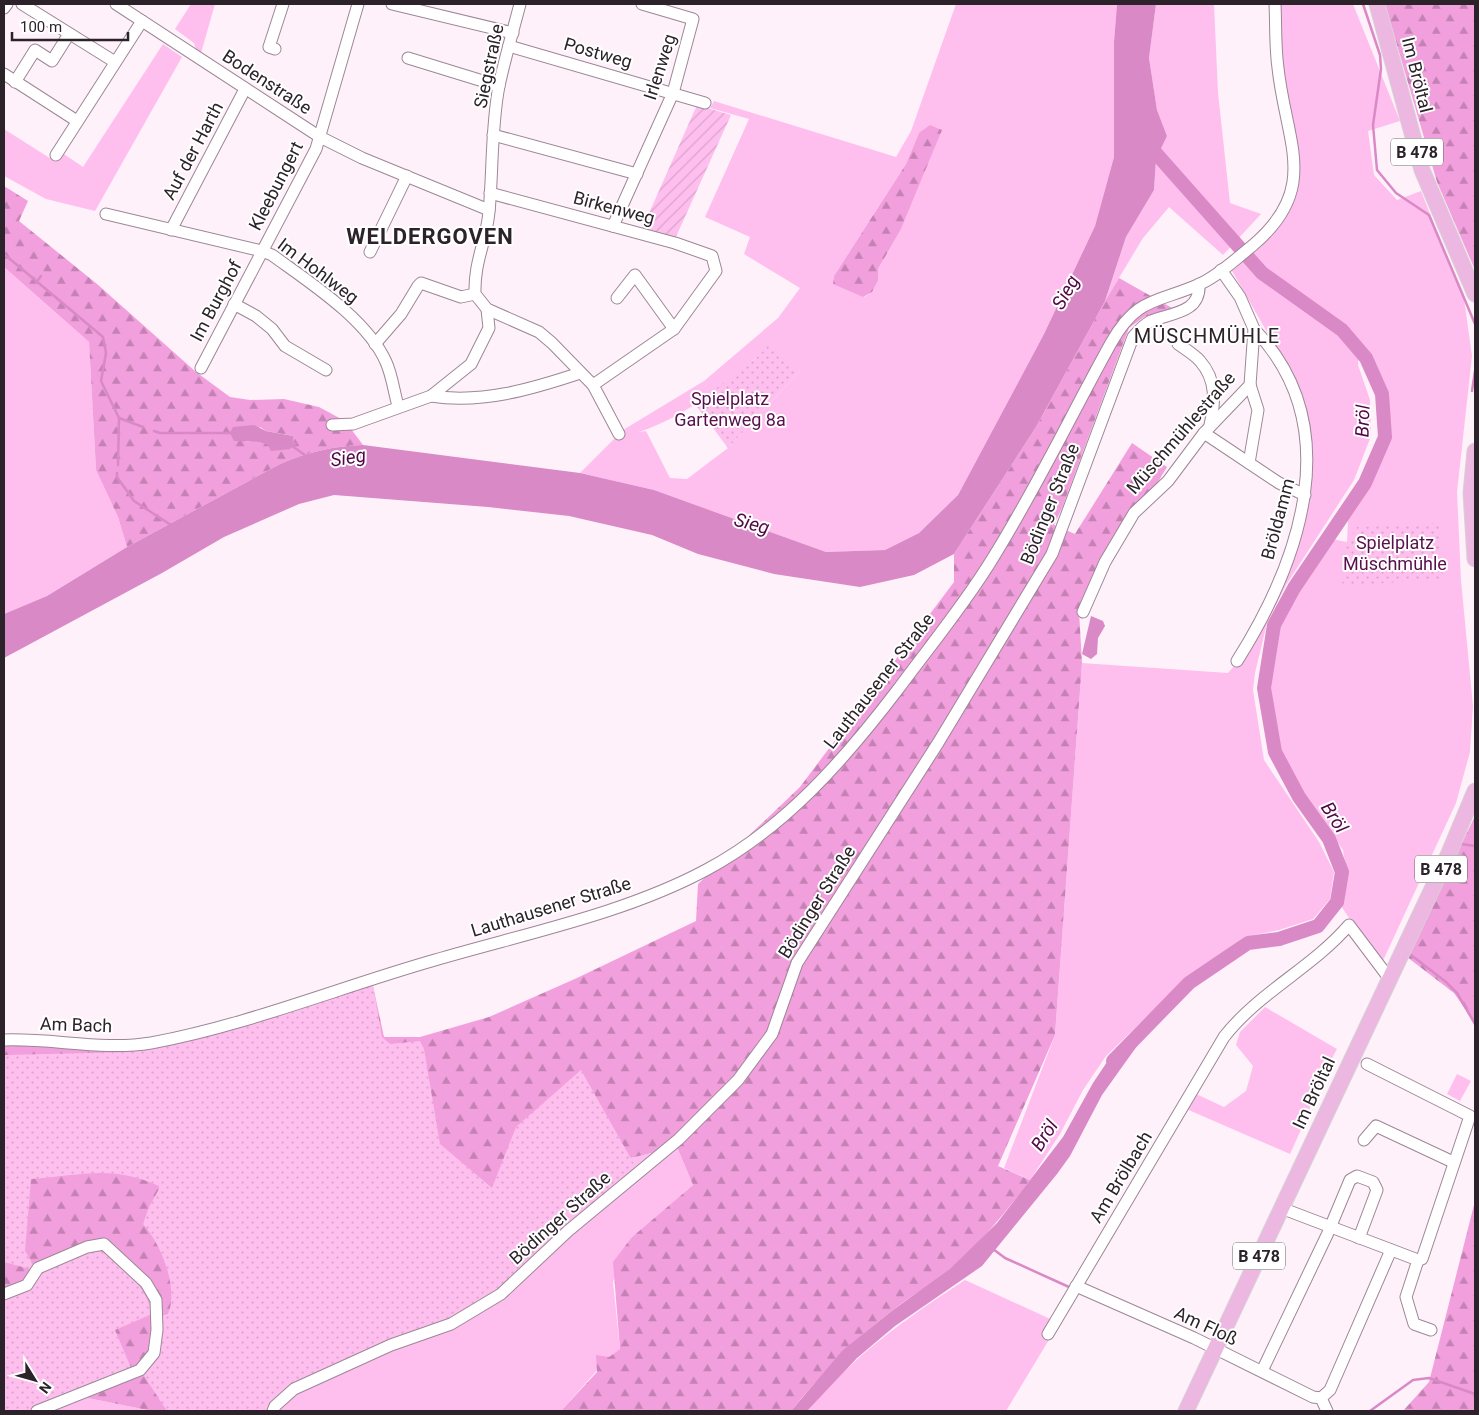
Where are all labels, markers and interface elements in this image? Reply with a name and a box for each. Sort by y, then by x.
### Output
scale bar [12,10,129,42]
text: 100 m [20,18,62,36]
street label: Siegstraße [469,22,508,110]
street label: Irlenweg [639,31,680,102]
street label: Postweg [562,33,635,72]
street label: Im Bröltal [1398,35,1437,115]
street label: Bodenstraße [219,45,316,118]
street label: Auf der Harth [158,98,227,203]
street label: Kleebungert [244,138,307,234]
road number: B 478 [1391,138,1443,166]
street label: Birkenweg [571,187,657,228]
district label: WELDERGOVEN [346,224,514,249]
street label: Im Hohlweg [274,233,363,308]
street label: Im Burghof [185,256,246,345]
water label: Sieg [1047,271,1084,313]
district label: MÜSCHMÜHLE [1134,324,1280,348]
street label: Müschmühlestraße [1122,367,1239,498]
park label: Spielplatz Gartenweg 8a [674,388,786,430]
water label: Bröl [1350,404,1375,438]
street label: Bödinger Straße [1016,440,1083,567]
water label: Sieg [329,443,367,472]
street label: Bröldamm [1257,476,1298,562]
water label: Sieg [732,508,772,539]
park label: Spielplatz Müschmühle [1343,532,1447,574]
street label: Lauthausener Straße [819,609,938,753]
water label: Bröl [1316,797,1353,838]
street label: Bödinger Straße [774,842,860,962]
road number: B 478 [1415,856,1467,882]
street label: Lauthausener Straße [468,872,633,941]
street label: Am Bach [40,1013,113,1036]
street label: Im Bröltal [1288,1053,1339,1132]
water label: Bröl [1026,1115,1063,1155]
street label: Am Brölbach [1085,1127,1156,1226]
street label: Bödinger Straße [505,1167,614,1268]
road number: B 478 [1233,1242,1285,1270]
street label: Am Floß [1171,1302,1241,1349]
north arrow [10,1355,60,1405]
text: N [36,1379,55,1397]

